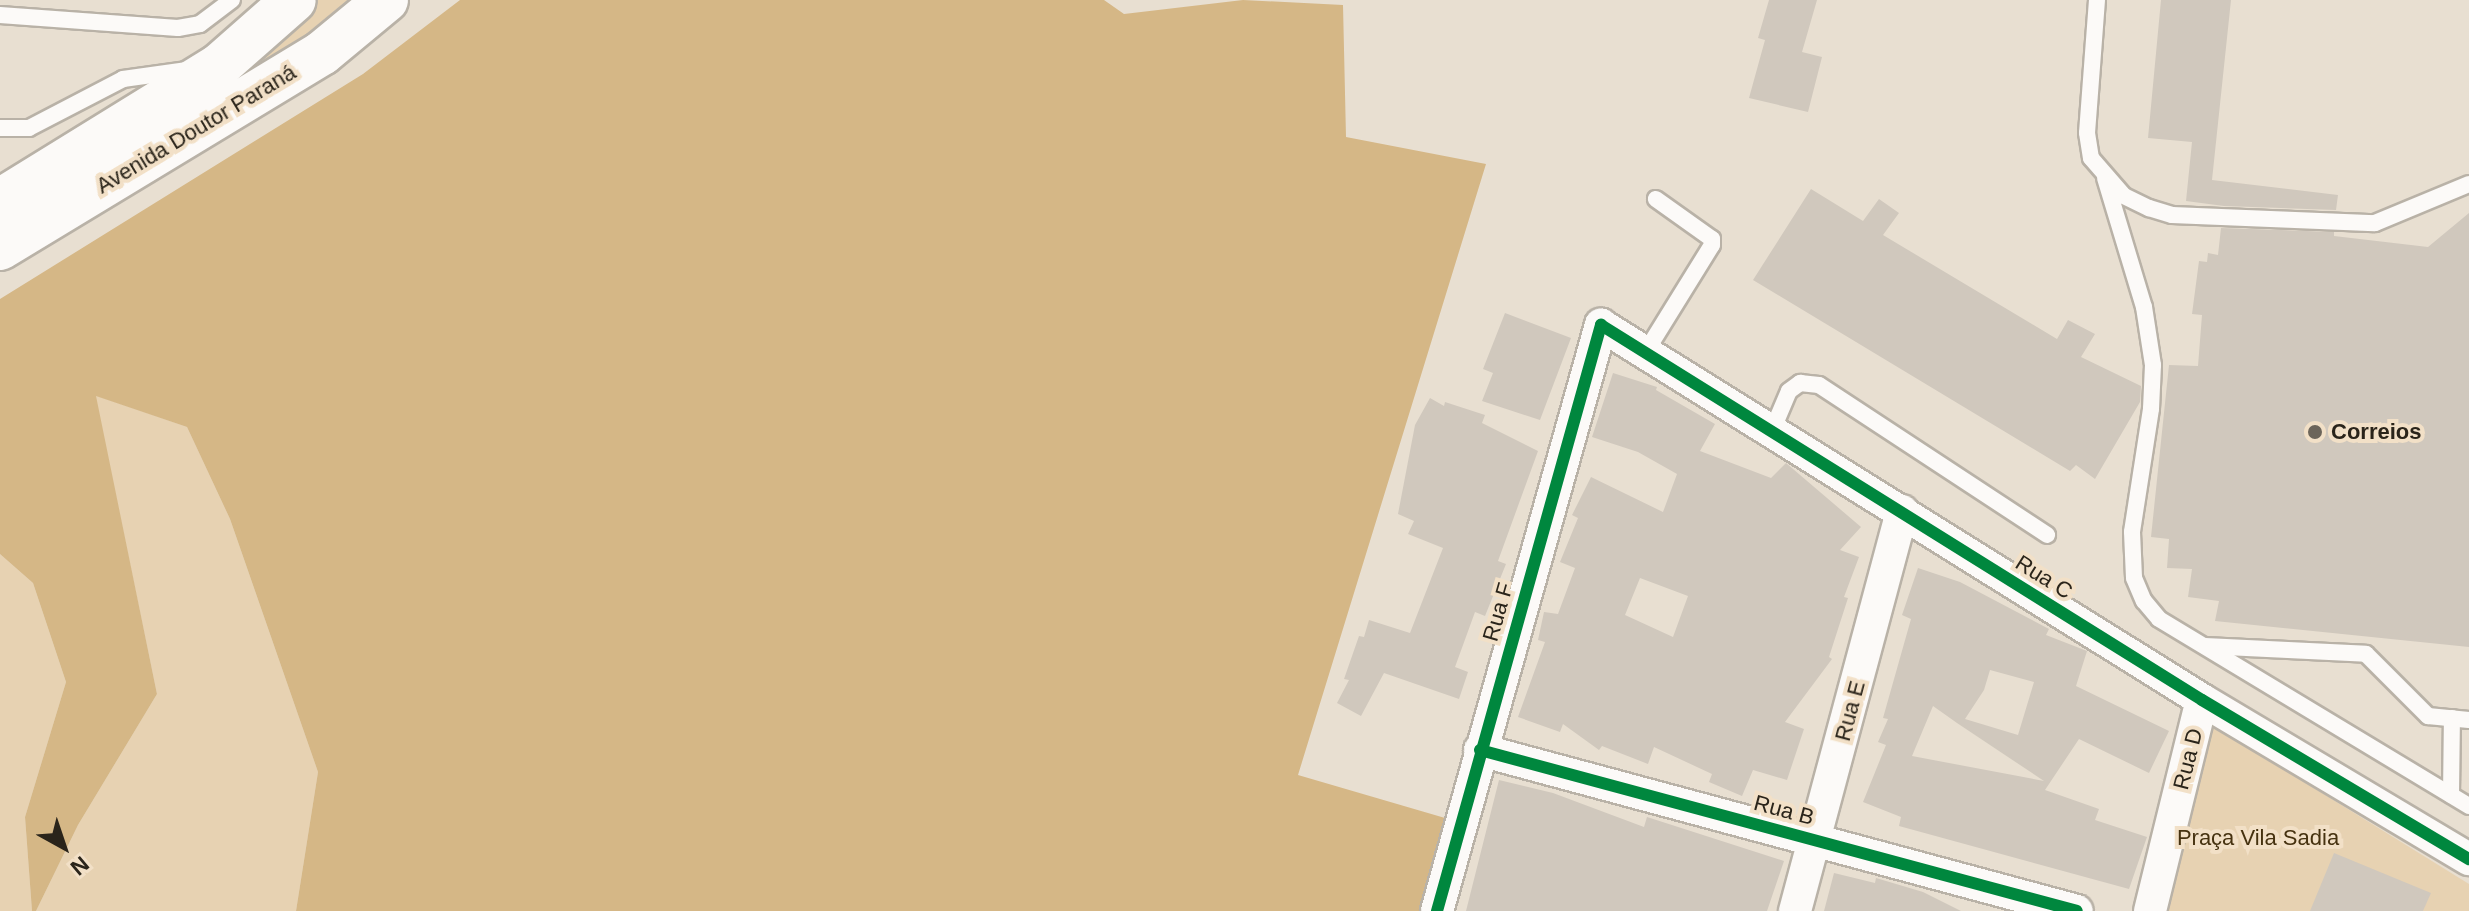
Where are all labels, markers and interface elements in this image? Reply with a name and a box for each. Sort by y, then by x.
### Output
street label: Avenida Doutor Paraná [91,59,301,199]
place label: Correios [2331,419,2421,445]
marker: Correios [2306,423,2324,441]
street label: Rua C [2011,549,2077,605]
street label: Rua F [1477,580,1519,644]
street label: Rua E [1829,678,1871,744]
street label: Rua D [2168,726,2208,792]
street label: Rua B [1751,789,1817,831]
north arrow [24,807,104,887]
park label: Praça Vila Sadia [2177,825,2339,851]
text: N [66,851,94,880]

